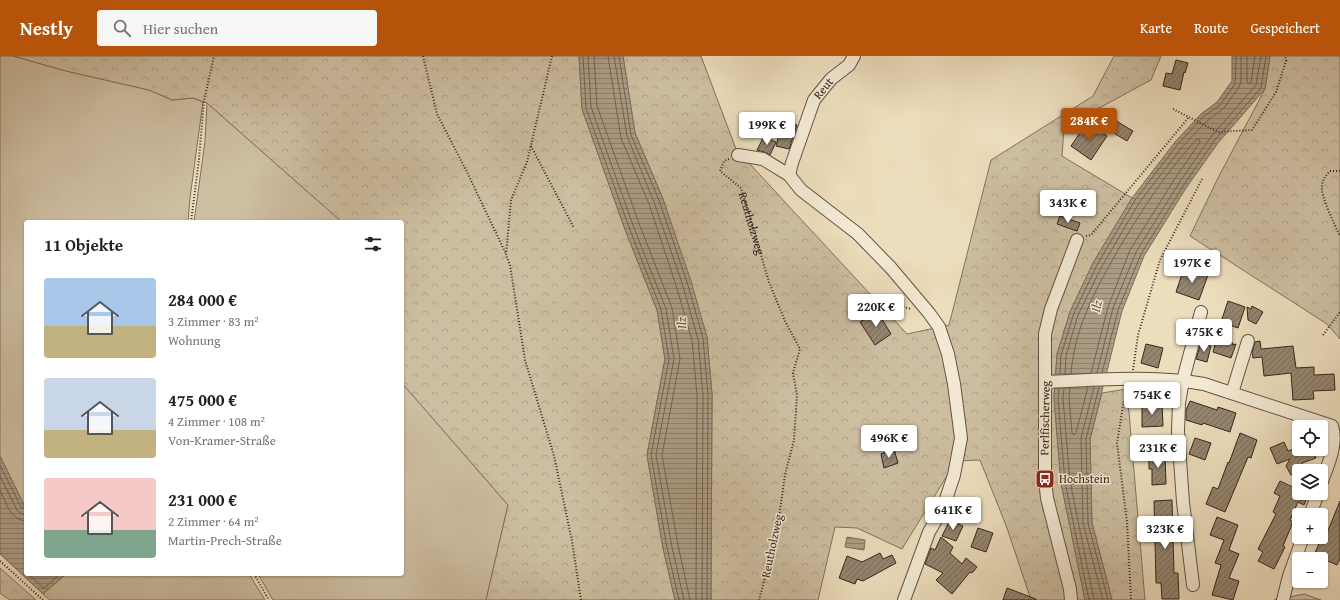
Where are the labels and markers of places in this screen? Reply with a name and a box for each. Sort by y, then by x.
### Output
pin: 284K € [1056,108,1122,142]
pin: 199K € [734,112,800,146]
pin: 343K € [1035,190,1101,224]
pin: 197K € [1159,250,1225,284]
pin: 220K € [843,294,909,328]
pin: 475K € [1171,319,1237,353]
pin: 754K € [1119,382,1185,416]
pin: 496K € [856,425,922,459]
pin: 231K € [1125,435,1191,469]
bus stop icon: Hochstein [1034,468,1056,490]
place label: Hochstein [1059,470,1110,487]
pin: 641K € [920,497,986,531]
pin: 323K € [1132,516,1198,550]

